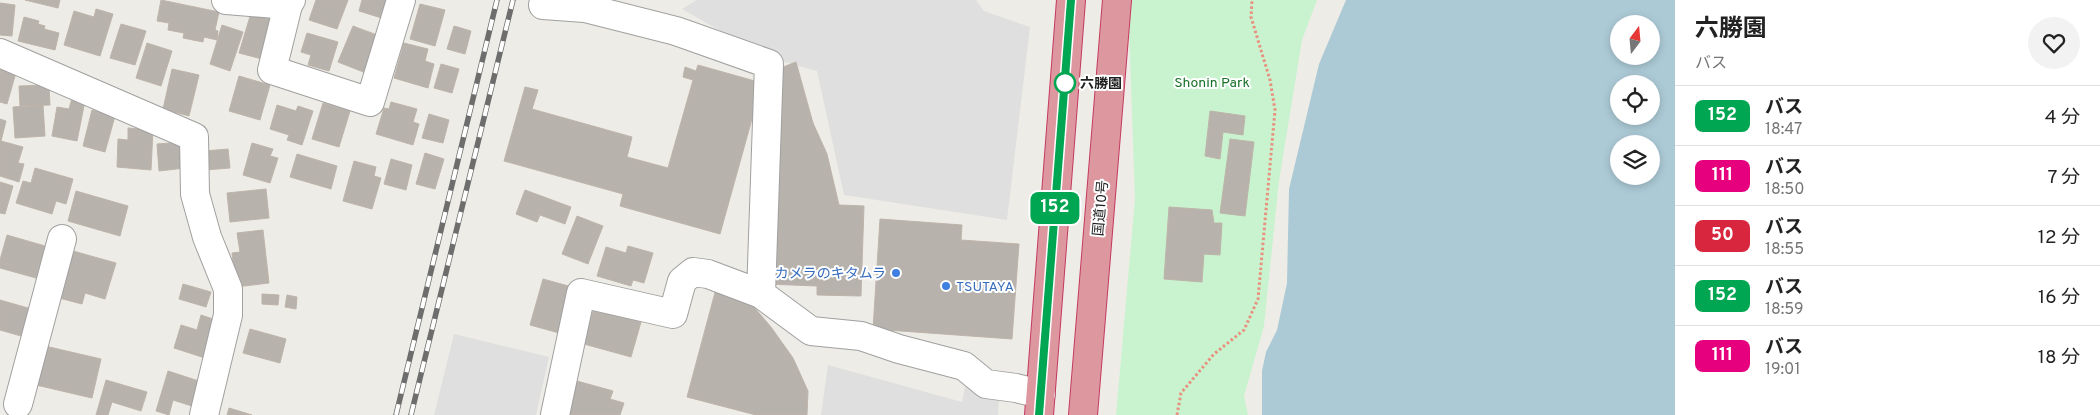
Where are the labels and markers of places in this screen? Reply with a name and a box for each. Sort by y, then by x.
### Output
marker: 六勝園 [1054,72,1076,94]
place label: 六勝園 [1080,76,1122,93]
place label: カメラのキタムラ [775,266,886,283]
marker: カメラのキタムラ [890,267,902,279]
place label: TSUTAYA [956,279,1014,296]
marker: TSUTAYA [940,280,952,292]

